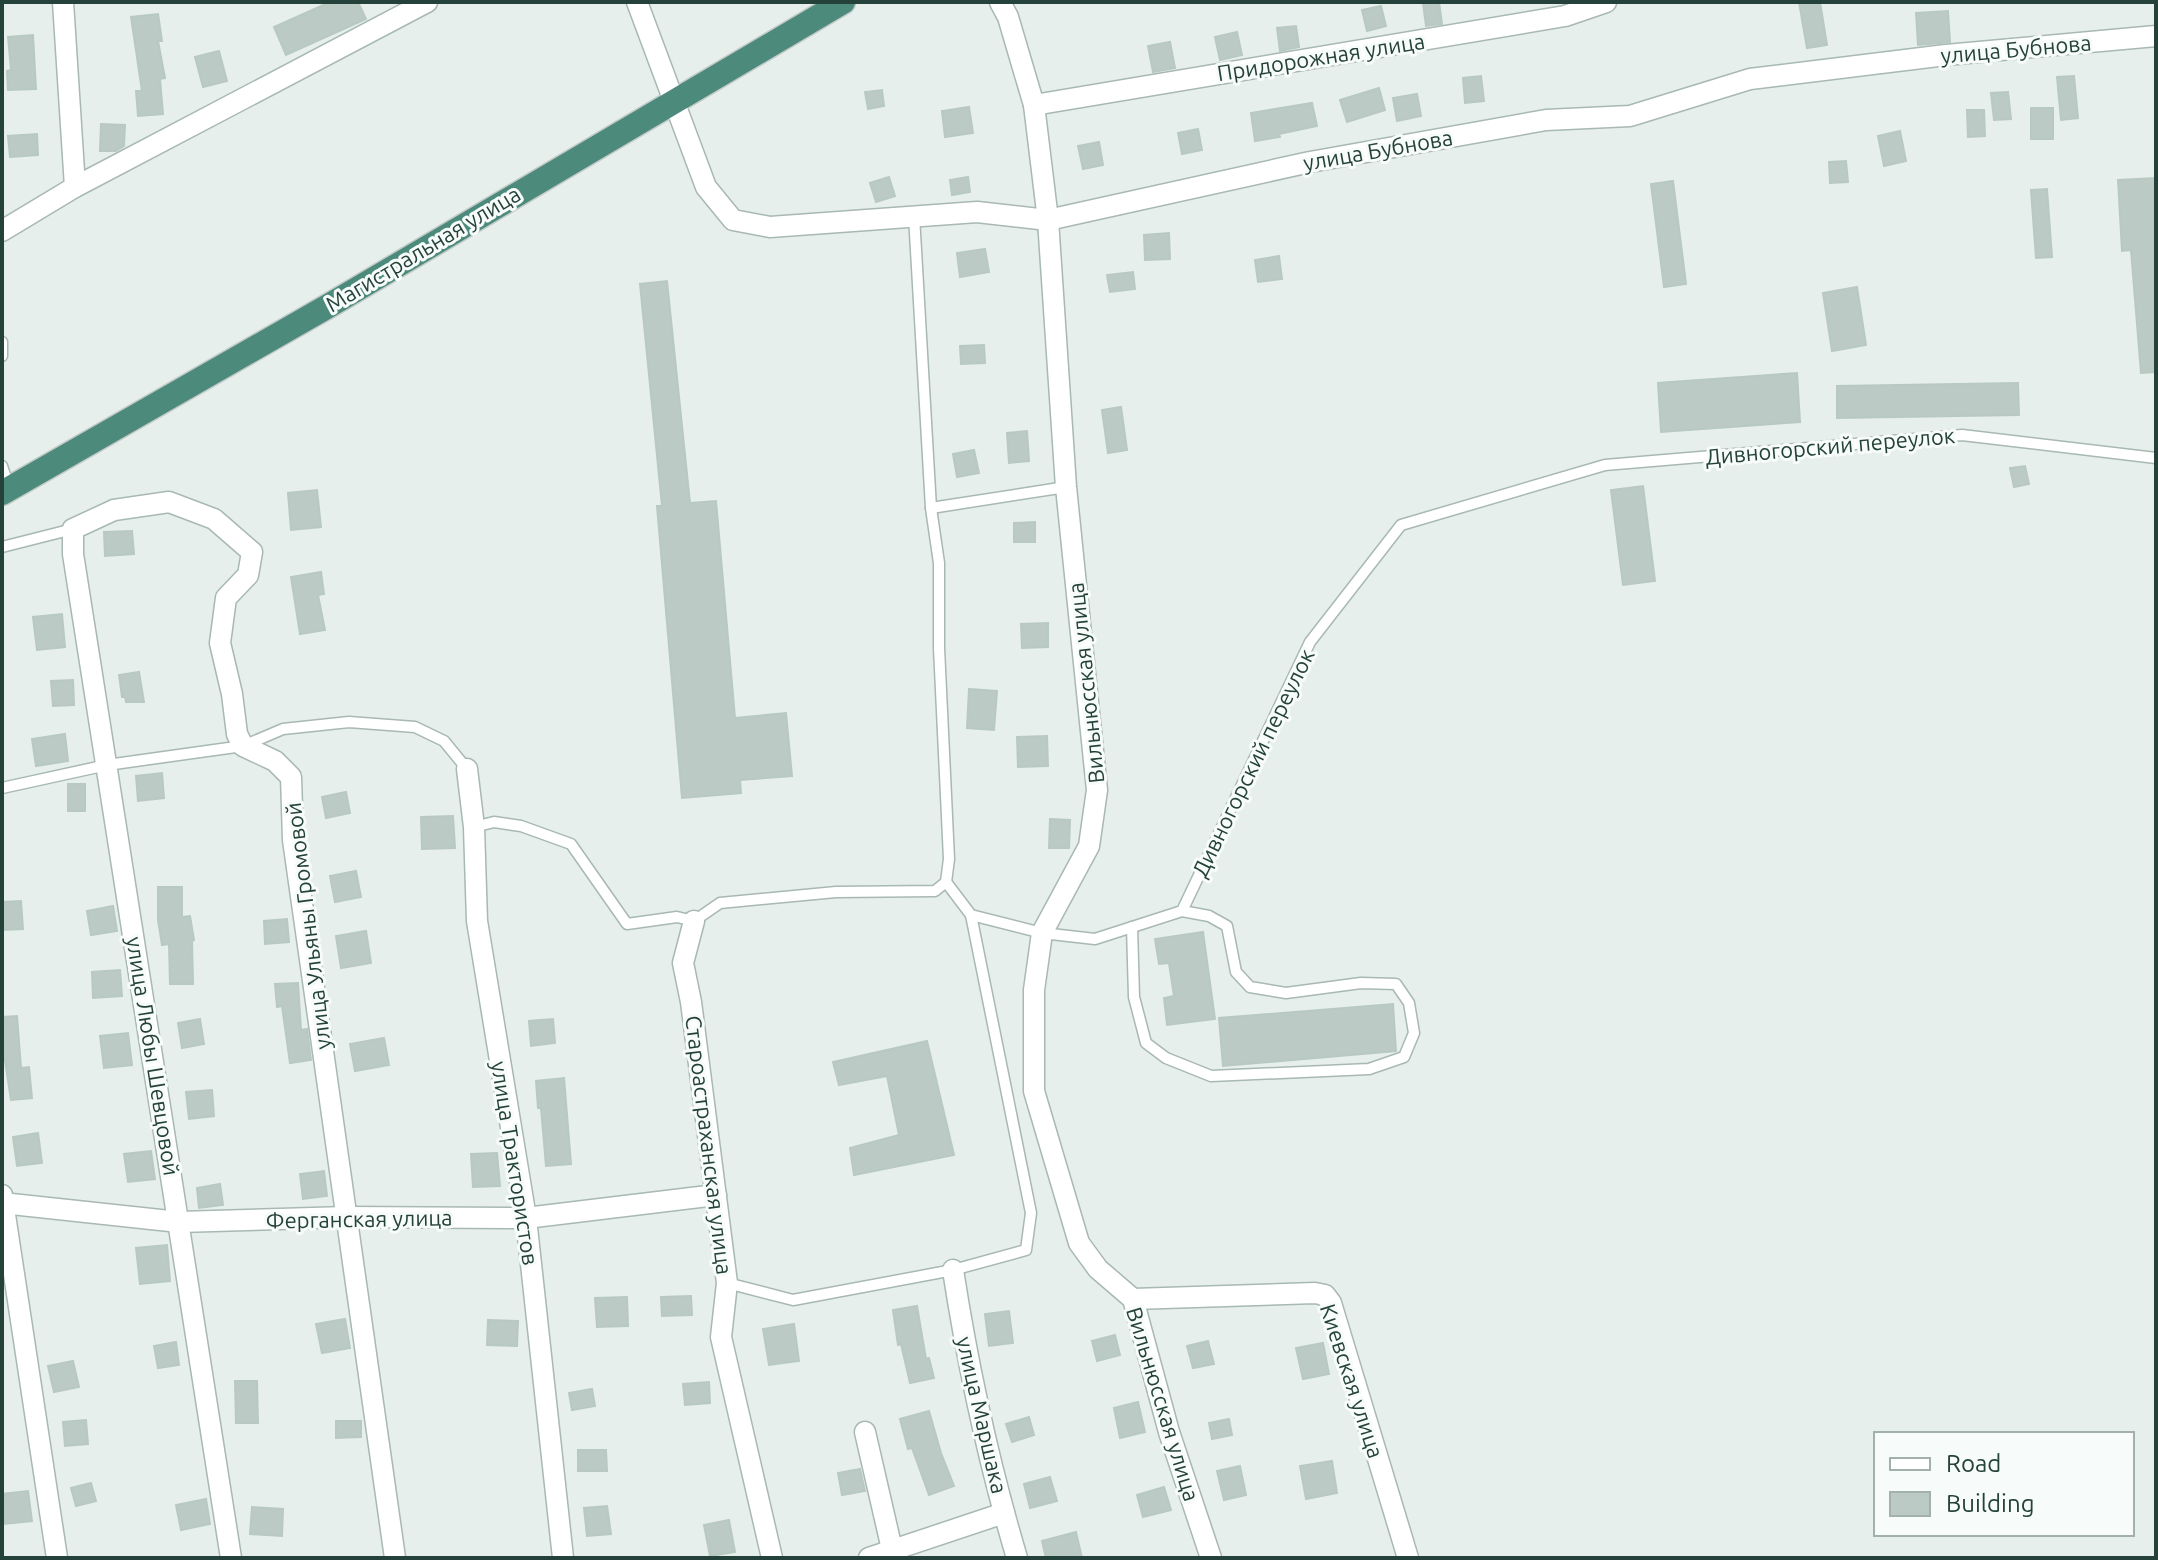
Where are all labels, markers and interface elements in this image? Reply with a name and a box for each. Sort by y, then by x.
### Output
street label: Придорожная улица [1215,28,1427,85]
street label: улица Бубнова [1939,29,2092,68]
street label: улица Бубнова [1301,124,1455,175]
street label: Магистральная улица [321,181,524,317]
street label: Дивногорский переулок [1704,422,1956,469]
street label: Вильнюсская улица [1063,581,1108,785]
street label: Дивногорский переулок [1186,645,1319,881]
street label: улица Ульяны Громовой [280,801,335,1051]
street label: улица Любы Шевцовой [122,935,185,1177]
street label: Староастраханская улица [681,1014,738,1276]
street label: улица Трактористов [487,1059,544,1267]
street label: Ферганская улица [265,1204,453,1233]
street label: Киевская улица [1316,1301,1389,1461]
street label: Вильнюсская улица [1122,1304,1205,1504]
street label: улица Маршака [952,1334,1013,1496]
legend [1874,1432,2134,1536]
text: Road [1946,1450,2001,1477]
text: Building [1946,1490,2034,1517]

